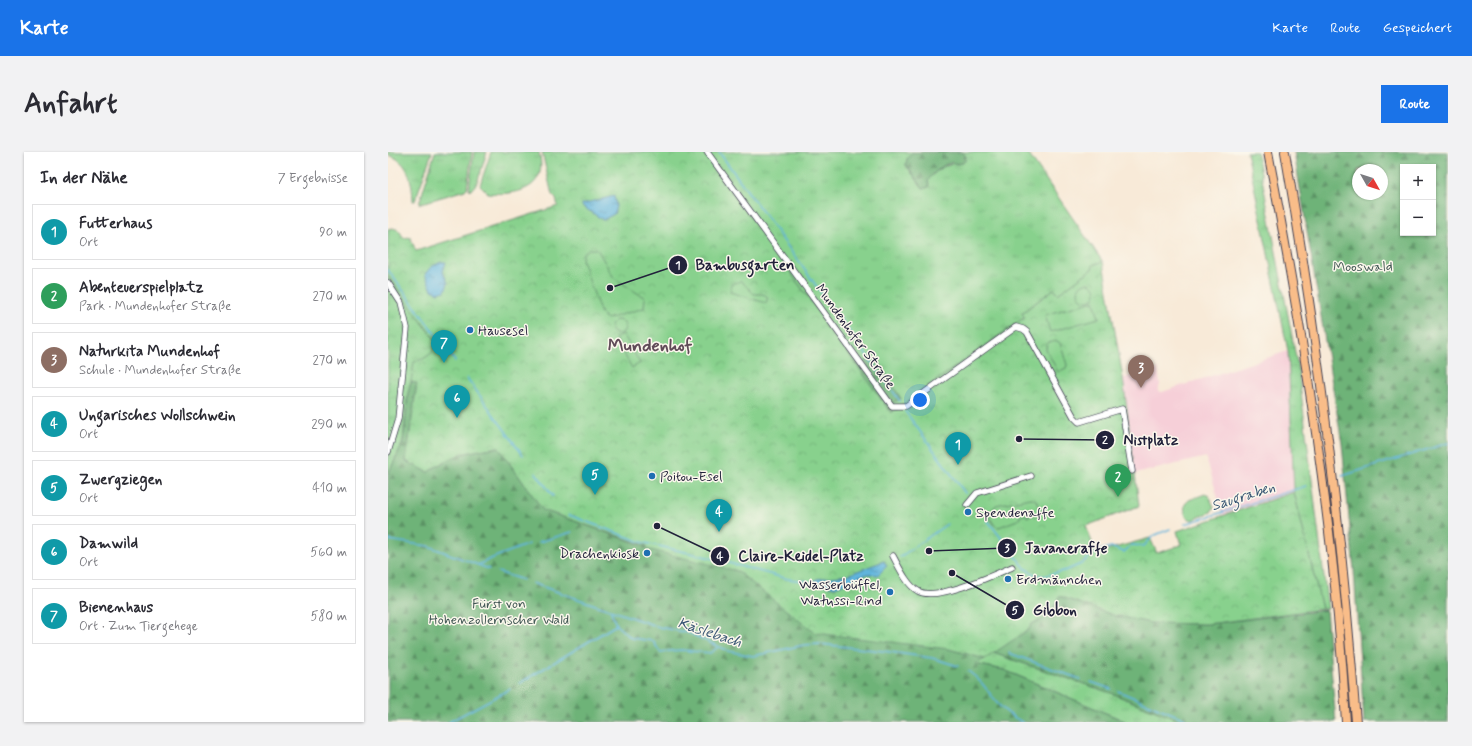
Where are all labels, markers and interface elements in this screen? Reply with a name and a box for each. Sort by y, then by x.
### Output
text: Karte [20,16,69,41]
text: Karte [1272,19,1308,37]
text: Route [1330,19,1361,37]
text: Gespeichert [1383,19,1452,37]
button: Route [1381,85,1448,123]
text: Anfahrt [24,86,117,123]
north arrow [1352,164,1388,200]
map controls [1400,164,1436,236]
button: + [1400,164,1436,200]
text: In der Nähe [40,167,128,189]
text: 7 Ergebnisse [278,170,348,187]
button: − [1400,200,1436,236]
text: Futterhaus [79,214,152,234]
text: 1 [51,224,57,241]
text: 90 m [319,224,347,241]
text: Ort [79,234,98,251]
callout: Bambusgarten [668,251,803,278]
text: Bambusgarten [695,256,795,278]
text: 1 [675,258,681,274]
park label: Mooswald [1333,258,1393,276]
text: Abenteuerspielplatz [79,278,204,298]
street label: Mundenhofer Straße [811,281,899,393]
text: 2 [51,288,57,305]
text: 270 m [312,288,347,305]
text: Park · Mundenhofer Straße [79,298,231,315]
place label: Hausesel [478,322,528,340]
marker: Hausesel [465,325,475,335]
pin: 7 [431,330,457,363]
district label: Mundenhof [608,334,693,358]
text: Naturkita Mundenhof [79,342,220,362]
text: 3 [51,352,57,369]
text: 270 m [312,352,347,369]
pin: 3 [1128,355,1154,388]
text: Schule · Mundenhofer Straße [79,362,241,379]
pin: 6 [444,385,470,418]
your location [910,390,930,410]
text: Ungarisches Wollschwein [79,406,235,426]
text: 4 [50,416,58,433]
text: 290 m [311,416,347,433]
text: Ort [79,426,98,443]
callout: Nistplatz [1095,426,1186,453]
text: Nistplatz [1124,431,1179,451]
pin: 1 [945,432,971,465]
text: 2 [1102,433,1108,449]
pin: 5 [582,462,608,495]
pin: 2 [1105,464,1131,497]
place label: Poitou-Esel [660,468,723,486]
text: Zwergziegen [79,470,162,490]
marker: Poitou-Esel [647,471,657,481]
water label: Saugraben [1209,478,1279,518]
text: 5 [50,480,58,497]
text: 410 m [312,480,347,497]
text: Ort [79,490,98,507]
pin: 4 [706,499,732,532]
place label: Spendenaffe [976,504,1054,522]
marker: Spendenaffe [963,507,973,517]
text: Damwild [79,534,138,554]
callout: Javaneraffe [997,534,1116,561]
text: Javaneraffe [1025,539,1108,559]
text: 3 [1004,541,1010,557]
callout: Claire-Keidel-Platz [710,542,871,569]
text: 6 [51,544,57,561]
text: 560 m [310,544,347,561]
place label: Drachenkiosk [560,545,639,563]
text: Claire-Keidel-Platz [738,547,864,567]
marker: Drachenkiosk [642,548,652,558]
text: 4 [717,549,724,565]
text: Ort [79,554,98,571]
place label: Erdmännchen [1016,571,1102,589]
marker: Erdmännchen [1003,574,1013,584]
place label: Wasserbüffel, Watussi-Rind [799,576,882,610]
marker: Wasserbüffel, Watussi-Rind [885,587,895,597]
park label: Fürst von Hohenzollernscher Wald [429,595,569,629]
callout: Gibbon [1005,596,1085,623]
text: Bienenhaus [79,598,153,618]
text: Gibbon [1033,601,1077,621]
text: 5 [1011,603,1019,619]
text: 7 [50,608,58,625]
text: 580 m [310,608,347,625]
water label: Käslebach [675,613,744,653]
text: Ort · Zum Tiergehege [79,618,198,635]

